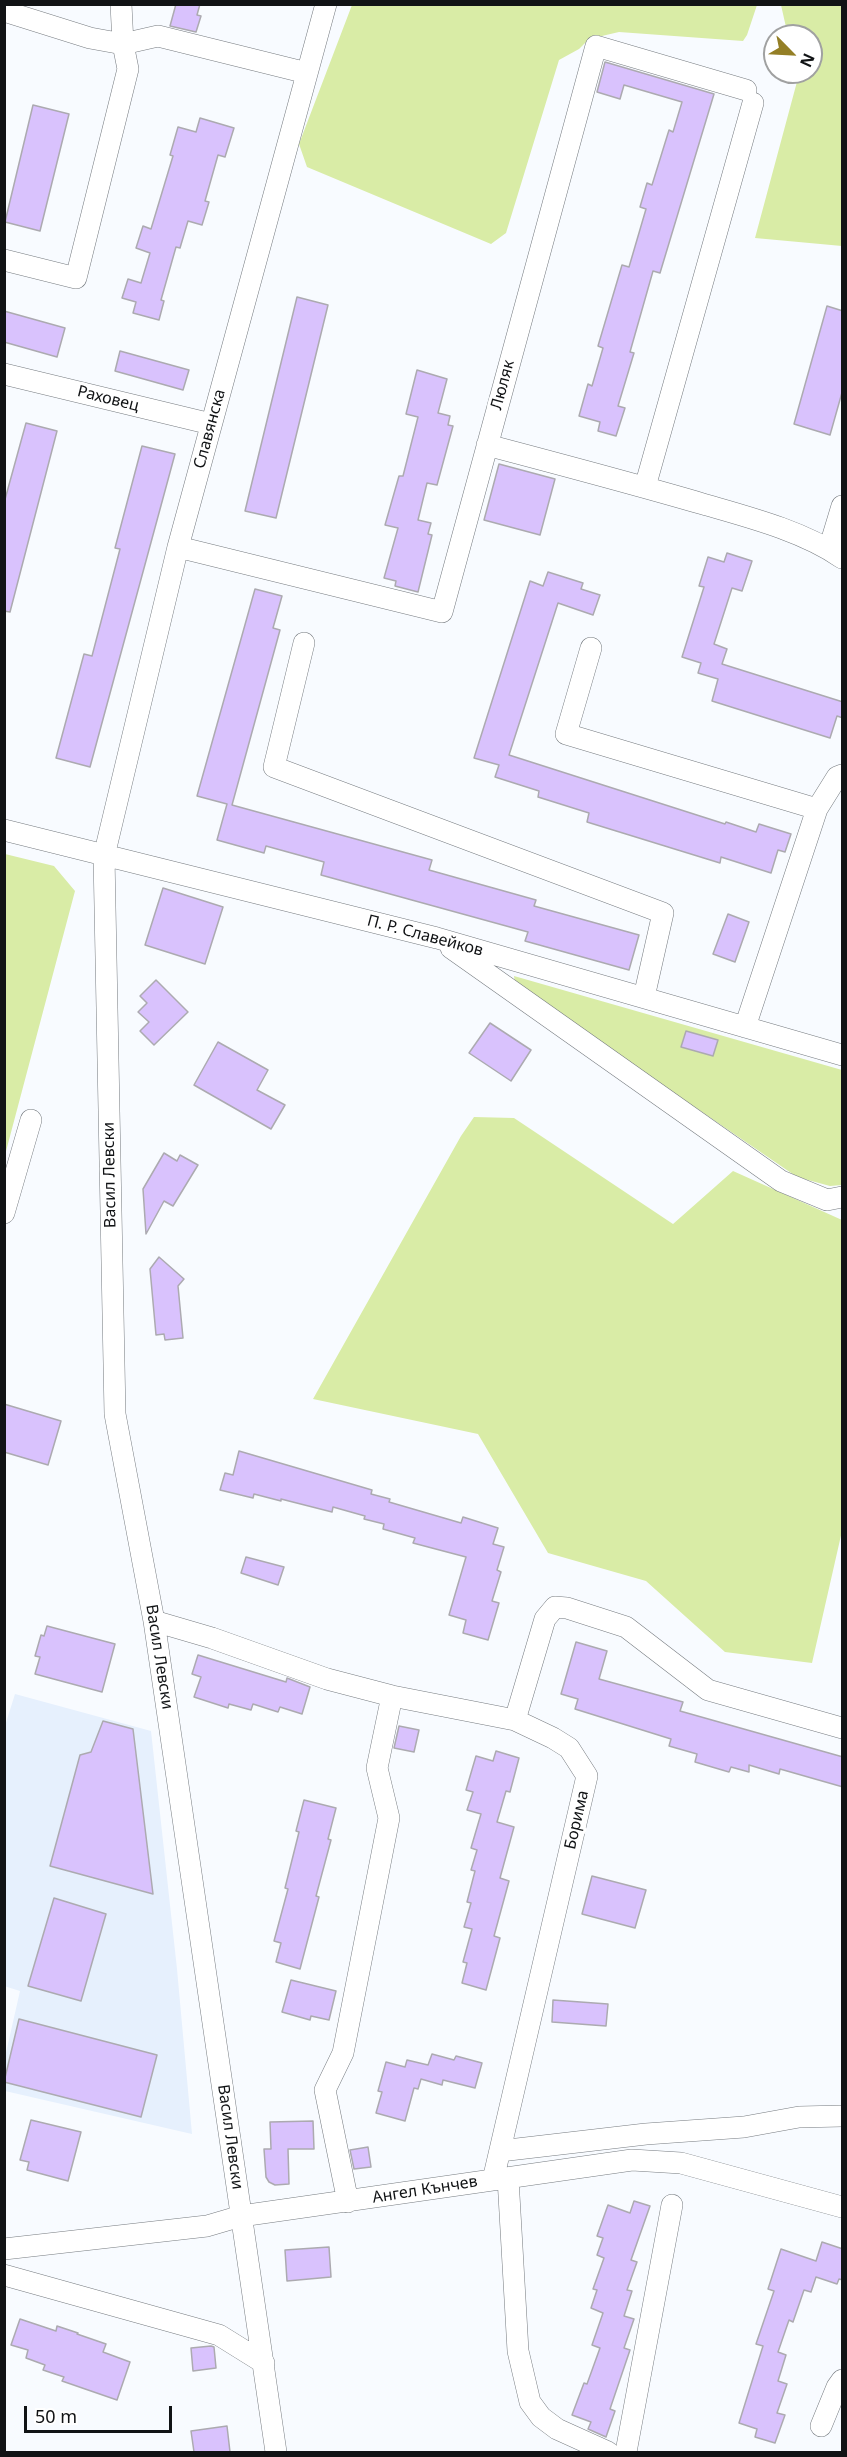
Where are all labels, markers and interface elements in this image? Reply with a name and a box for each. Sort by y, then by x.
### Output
north arrow [763,24,823,84]
text: N [795,50,820,71]
street label: Люляк [487,358,519,412]
street label: Раховец [75,382,141,416]
street label: Славянска [190,387,230,471]
street label: П. Р. Славейков [365,911,485,961]
street label: Васил Левски [99,1122,121,1228]
street label: Васил Левски [141,1603,177,1711]
street label: Борима [561,1789,593,1851]
street label: Васил Левски [213,2083,247,2191]
street label: Ангел Кънчев [371,2172,479,2208]
scale bar [27,2394,176,2432]
text: 50 m [35,2404,77,2428]

